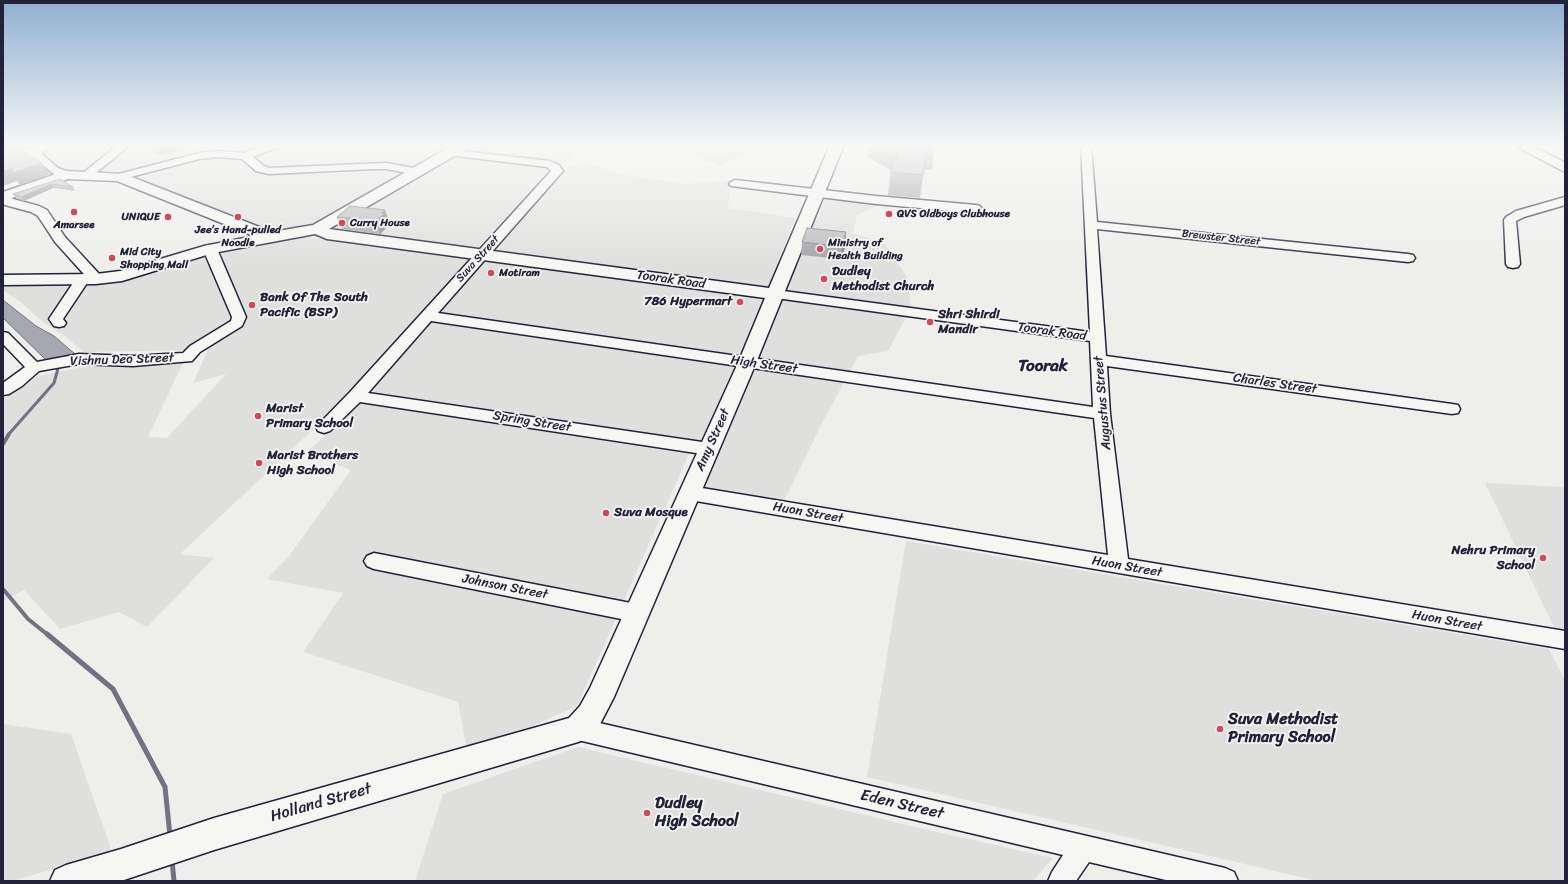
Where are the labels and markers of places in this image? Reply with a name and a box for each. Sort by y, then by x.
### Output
marker: Amarsee [69,207,79,217]
place label: QVS Oldboys Clubhouse [897,207,1010,221]
marker: QVS Oldboys Clubhouse [884,209,894,219]
place label: UNIQUE [122,210,160,224]
marker: UNIQUE [163,212,173,222]
marker: Jee’s Hand-pulled Noodle [233,212,243,222]
place label: Curry House [350,216,410,230]
place label: Amarsee [53,218,95,232]
marker: Curry House [337,218,347,228]
place label: Jee’s Hand-pulled Noodle [195,223,281,249]
place label: Ministry of Health Building [828,236,903,262]
marker: Ministry of Health Building [815,244,825,254]
place label: Mid City Shopping Mall [120,245,188,271]
marker: Mid City Shopping Mall [107,253,117,263]
place label: Dudley Methodist Church [832,264,934,295]
place label: Motiram [499,266,540,280]
marker: Motiram [486,268,496,278]
marker: Dudley Methodist Church [819,274,829,284]
place label: Bank Of The South Pacific (BSP) [260,290,368,321]
place label: 786 Hypermart [644,294,732,310]
marker: 786 Hypermart [735,297,745,307]
marker: Bank Of The South Pacific (BSP) [247,300,257,310]
place label: Shri Shirdi Mandir [938,307,1000,338]
marker: Shri Shirdi Mandir [925,317,935,327]
place label: Marist Primary School [266,401,353,432]
marker: Marist Primary School [253,411,263,421]
place label: Marist Brothers High School [267,448,358,479]
marker: Marist Brothers High School [254,458,264,468]
place label: Suva Mosque [614,505,688,521]
marker: Suva Mosque [601,508,611,518]
place label: Nehru Primary School [1451,543,1535,574]
marker: Nehru Primary School [1538,553,1548,563]
place label: Suva Methodist Primary School [1228,710,1338,748]
marker: Suva Methodist Primary School [1215,724,1225,734]
place label: Dudley High School [655,794,739,832]
marker: Dudley High School [642,808,652,818]

